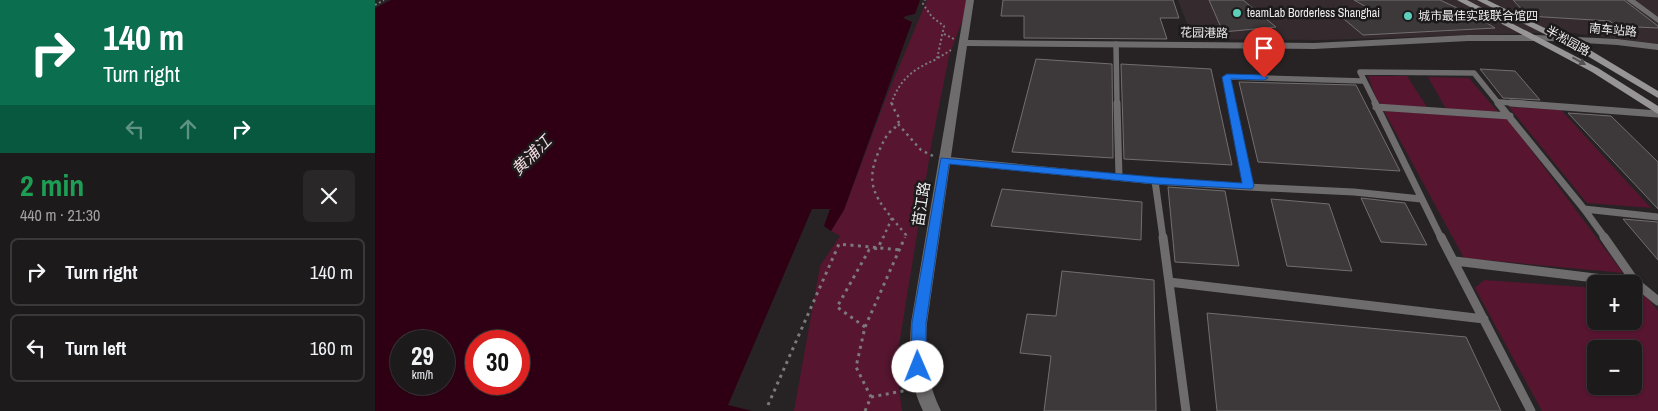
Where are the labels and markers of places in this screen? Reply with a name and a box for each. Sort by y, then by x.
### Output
place label: teamLab Borderless Shanghai [1247,5,1380,21]
marker: teamLab Borderless Shanghai [1231,7,1243,19]
place label: 城市最佳实践联合馆四 [1418,8,1538,24]
marker: 城市最佳实践联合馆四 [1402,10,1414,22]
pin [1243,27,1285,78]

